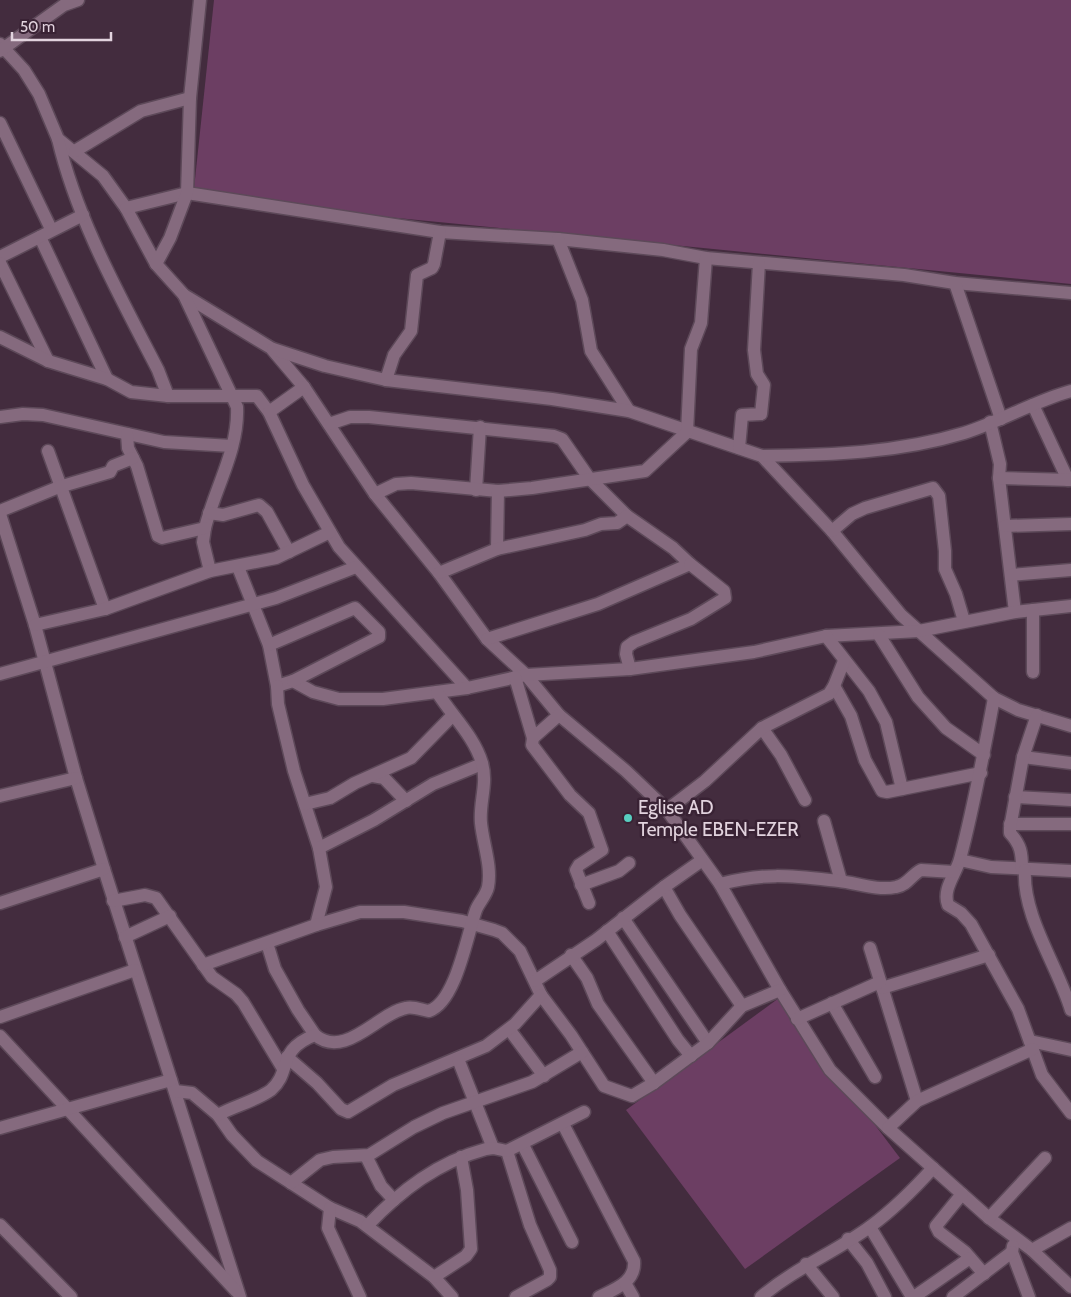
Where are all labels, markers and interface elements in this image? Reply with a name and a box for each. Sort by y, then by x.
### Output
scale bar [12,10,111,42]
text: 50 m [20,18,55,36]
place label: Eglise AD Temple EBEN-EZER [638,796,799,841]
marker: Eglise AD Temple EBEN-EZER [622,812,634,824]

